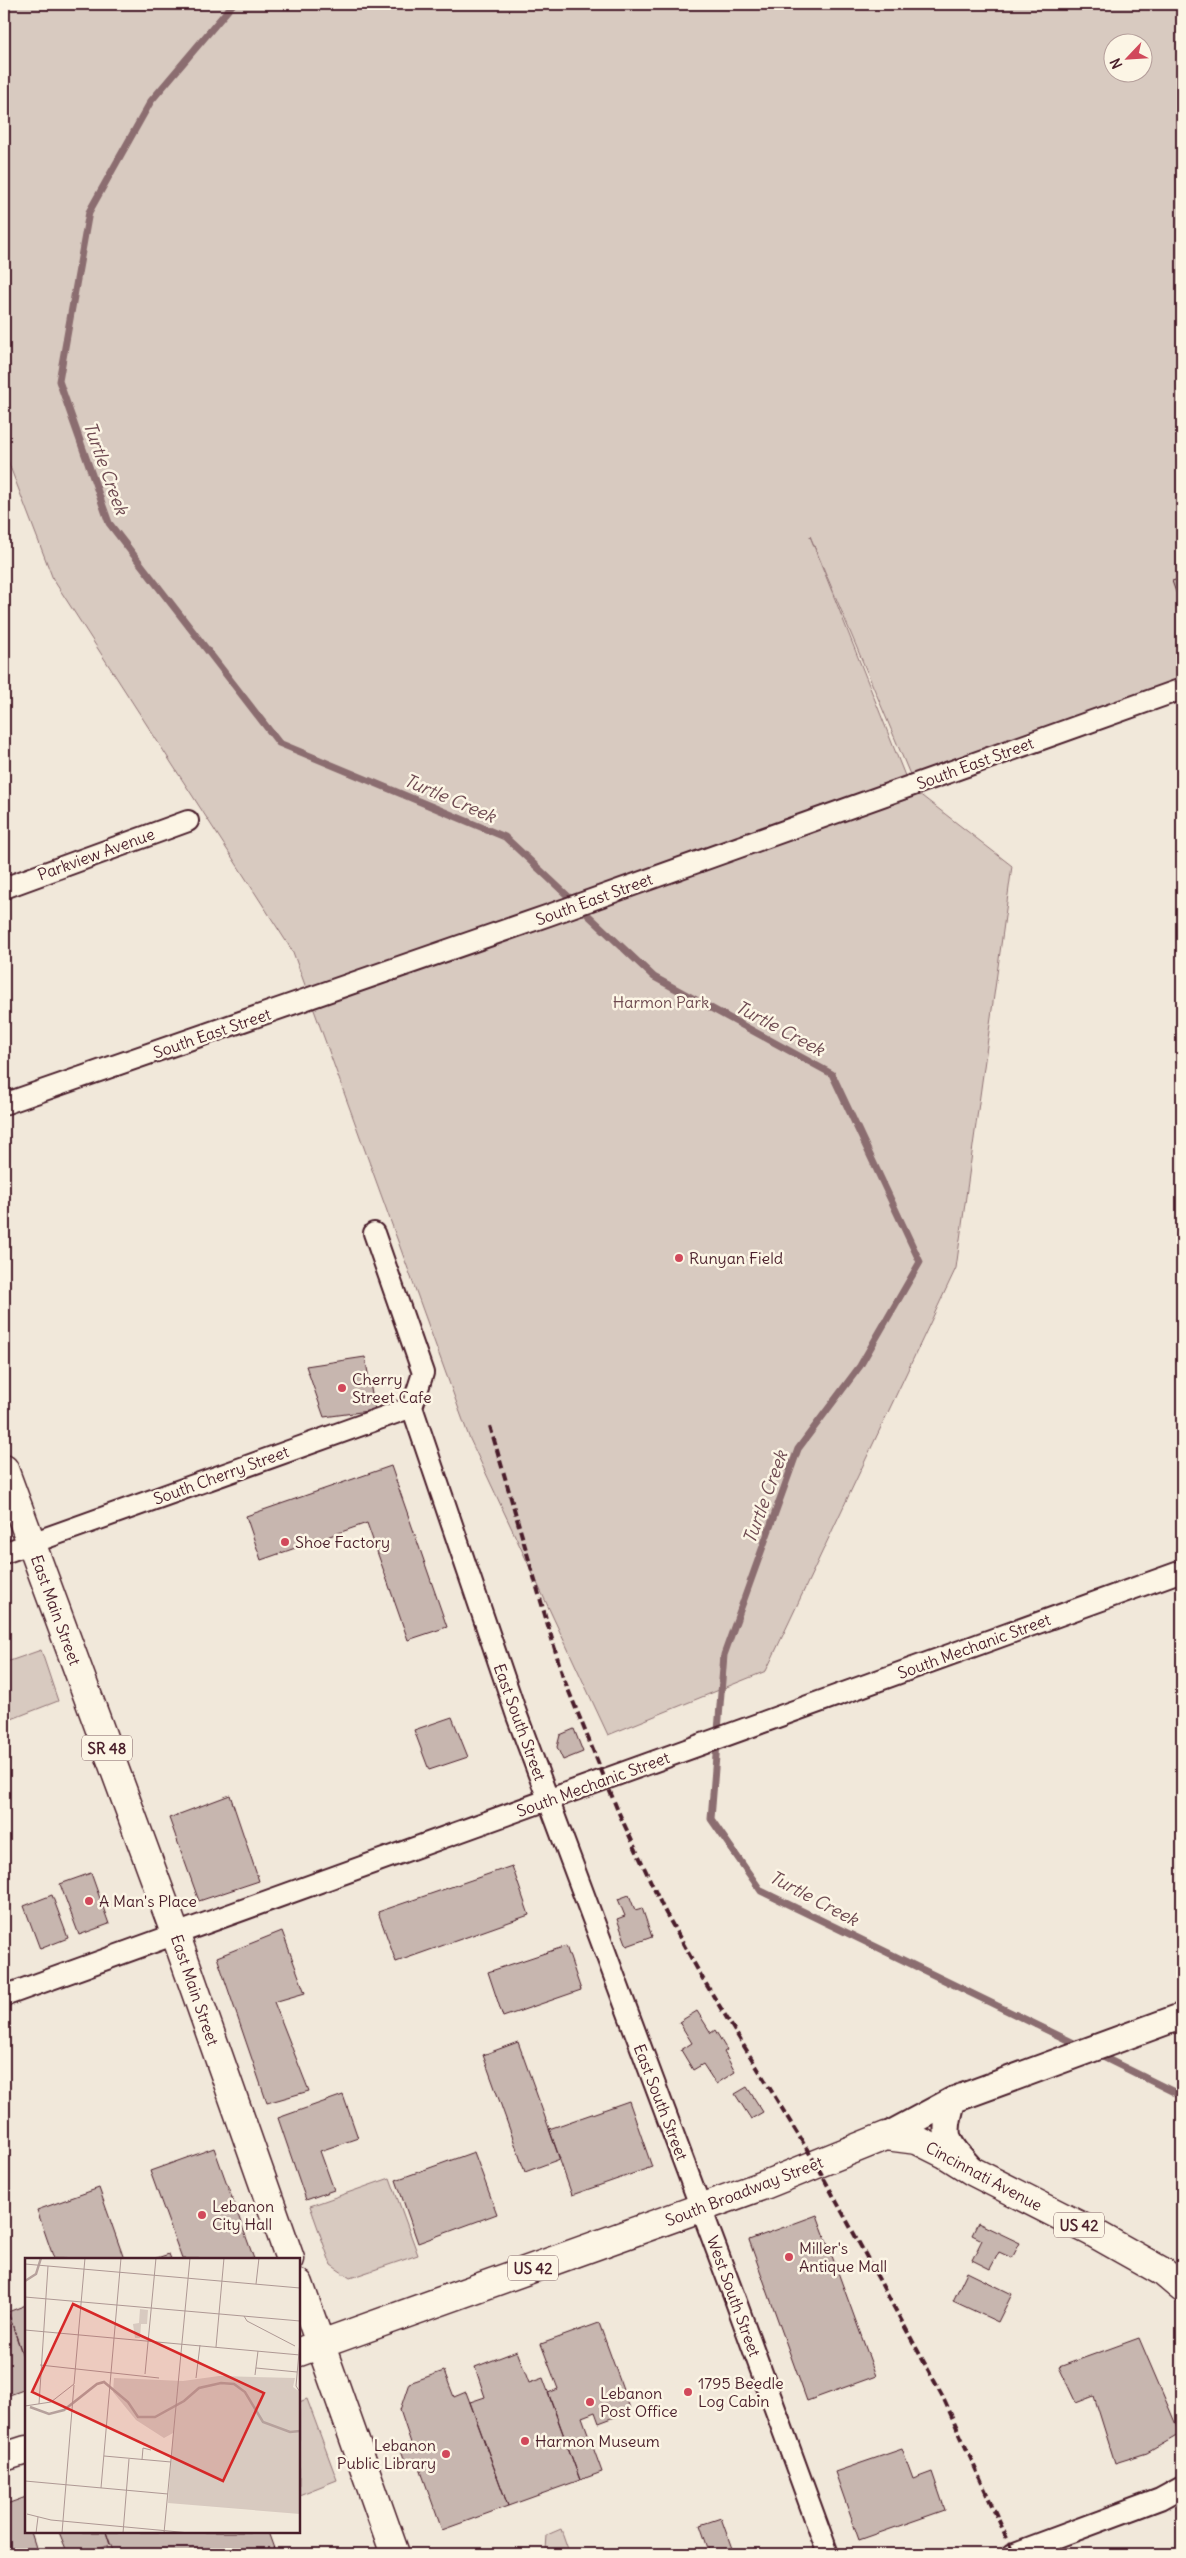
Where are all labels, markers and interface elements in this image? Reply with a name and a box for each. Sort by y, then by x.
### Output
north arrow [1104,32,1154,82]
text: N [1106,55,1126,72]
water label: Turtle Creek [79,418,134,519]
street label: South East Street [914,732,1037,793]
water label: Turtle Creek [401,768,501,828]
street label: Parkview Avenue [35,824,157,884]
street label: South East Street [533,868,656,929]
park label: Harmon Park [613,992,709,1012]
water label: Turtle Creek [732,995,830,1062]
street label: South East Street [151,1003,274,1063]
place label: Runyan Field [689,1248,783,1268]
marker: Runyan Field [673,1252,685,1264]
place label: Cherry Street Cafe [352,1369,432,1407]
marker: Cherry Street Cafe [336,1382,348,1394]
street label: South Cherry Street [151,1441,292,1509]
water label: Turtle Creek [738,1446,793,1547]
place label: Shoe Factory [295,1532,390,1552]
marker: Shoe Factory [279,1536,291,1548]
street label: East Main Street [27,1552,85,1669]
street label: South Mechanic Street [895,1609,1054,1683]
street label: East South Street [490,1661,551,1784]
road number: SR 48 [82,1736,132,1760]
street label: South Mechanic Street [514,1747,673,1821]
water label: Turtle Creek [766,1865,864,1932]
place label: A Man's Place [99,1891,197,1911]
marker: A Man's Place [83,1895,95,1907]
street label: East Main Street [167,1932,224,2049]
street label: East South Street [630,2041,693,2164]
street label: Cincinnati Avenue [922,2137,1046,2215]
street label: South Broadway Street [662,2151,826,2230]
place label: Lebanon City Hall [212,2196,274,2234]
marker: Lebanon City Hall [196,2209,208,2221]
road number: US 42 [1054,2212,1104,2238]
street label: West South Street [703,2233,765,2360]
place label: Miller's Antique Mall [799,2238,887,2276]
marker: Miller's Antique Mall [783,2251,795,2263]
road number: US 42 [508,2256,558,2280]
inset map [25,2258,300,2533]
place label: 1795 Beedle Log Cabin [698,2373,784,2411]
place label: Lebanon Post Office [600,2383,678,2421]
marker: 1795 Beedle Log Cabin [682,2386,694,2398]
marker: Lebanon Post Office [584,2396,596,2408]
place label: Harmon Museum [535,2431,660,2451]
place label: Lebanon Public Library [337,2435,436,2473]
marker: Harmon Museum [519,2435,531,2447]
marker: Lebanon Public Library [440,2448,452,2460]

